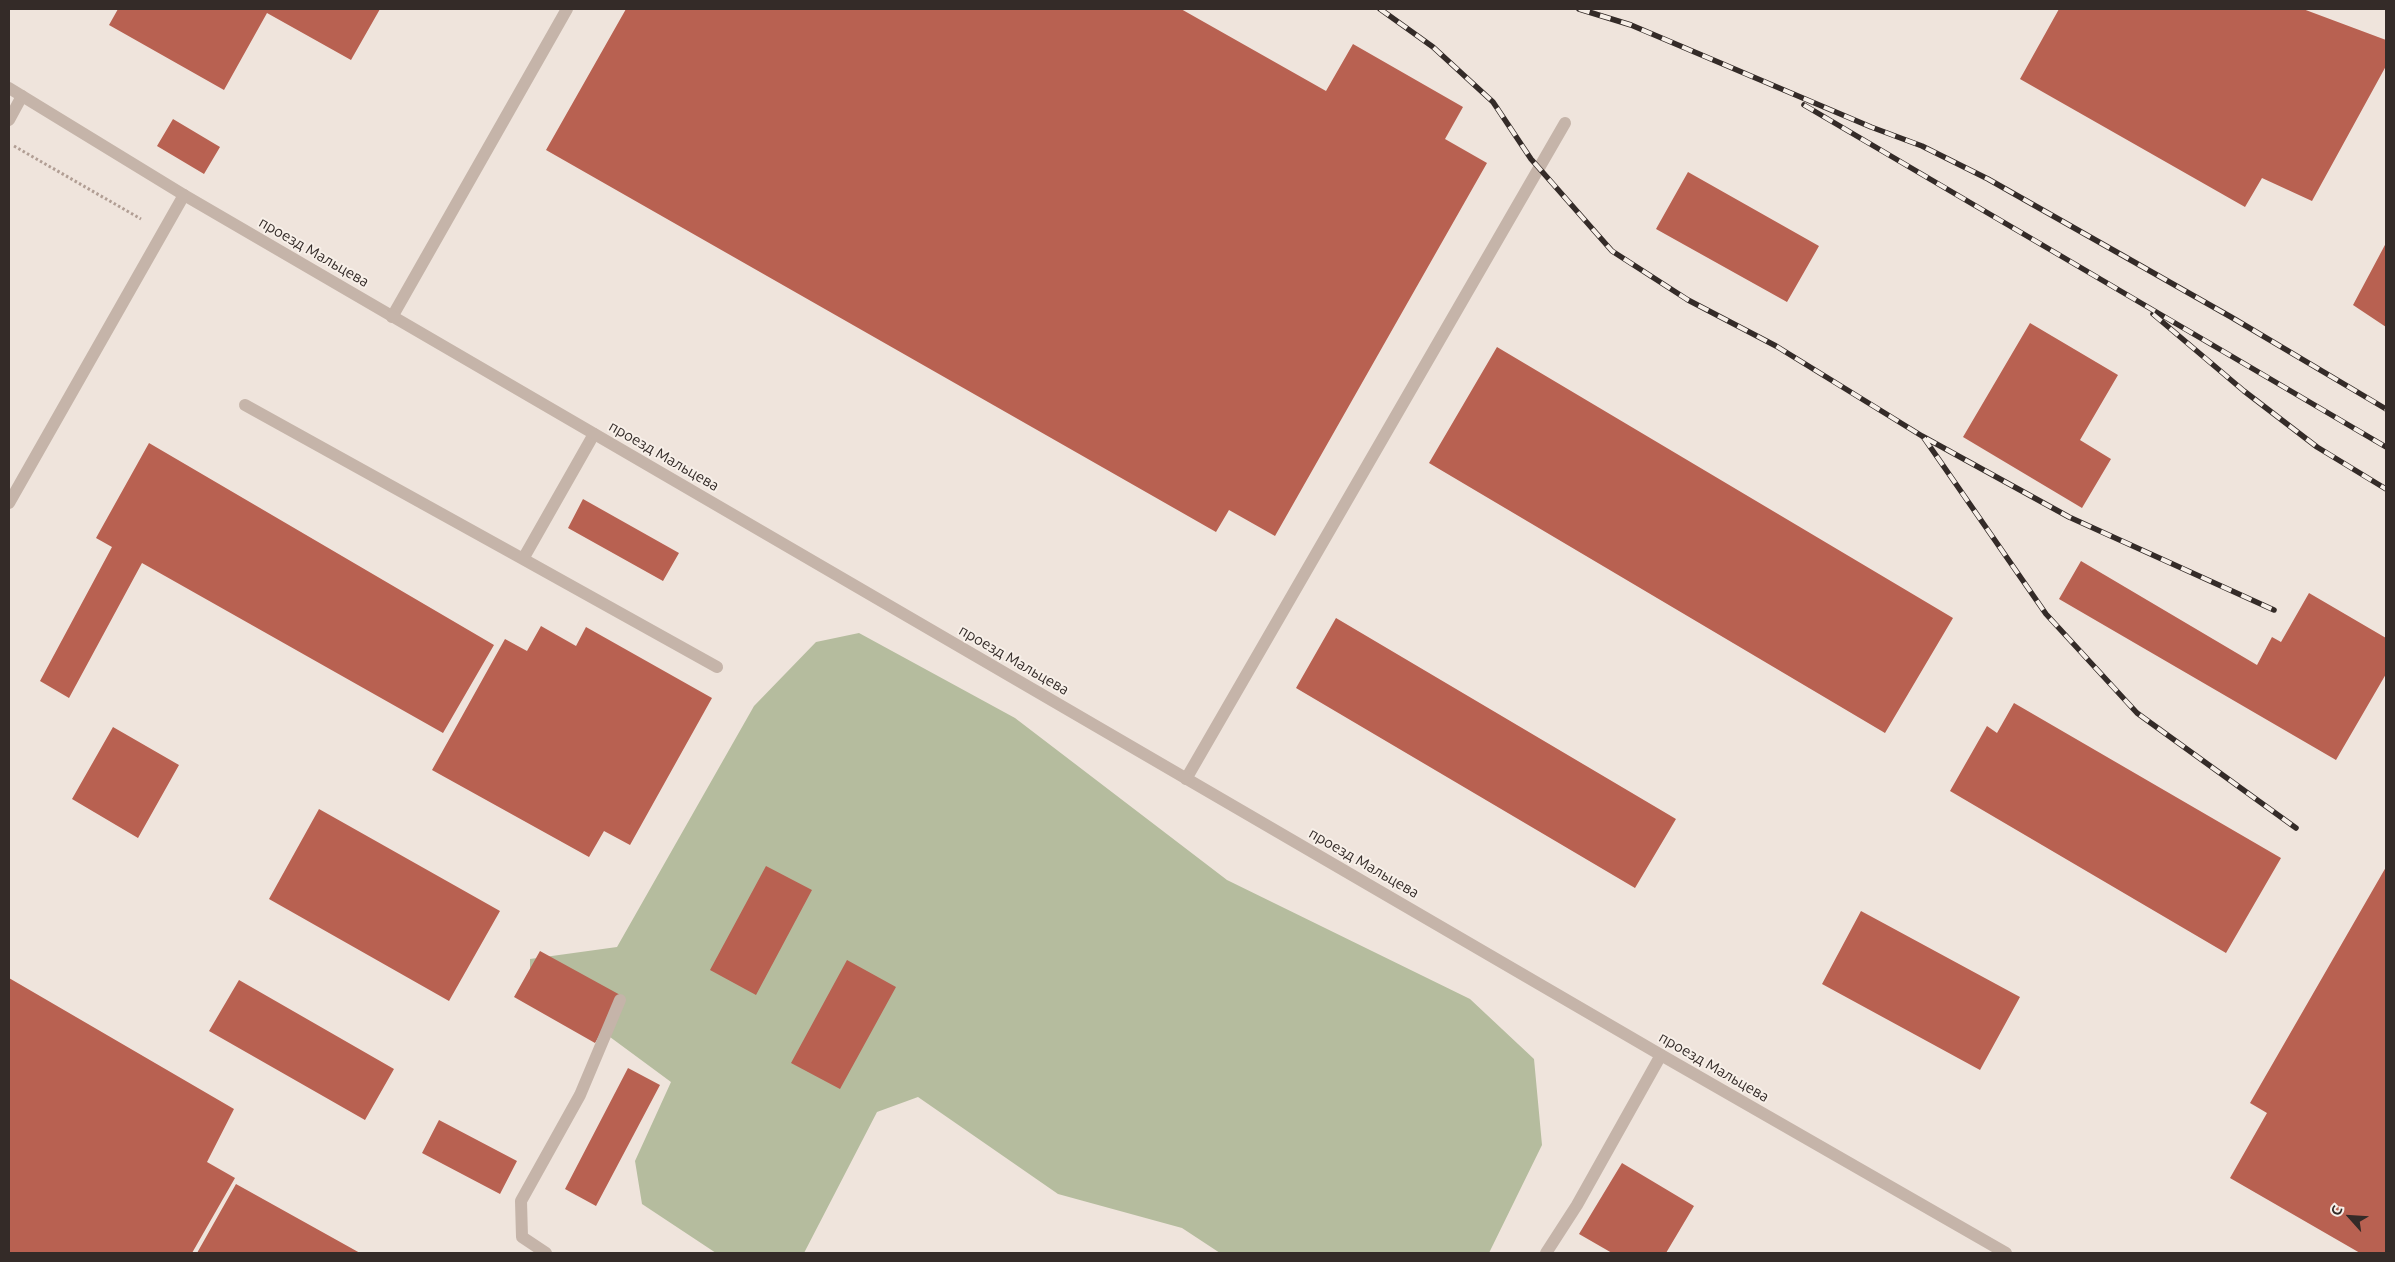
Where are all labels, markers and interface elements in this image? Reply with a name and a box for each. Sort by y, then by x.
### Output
street label: проезд Мальцева [256,213,372,291]
street label: проезд Мальцева [606,417,722,495]
street label: проезд Мальцева [956,621,1072,699]
street label: проезд Мальцева [1306,824,1422,902]
street label: проезд Мальцева [1656,1028,1772,1106]
north arrow [2325,1192,2375,1242]
text: С [2327,1203,2346,1218]

